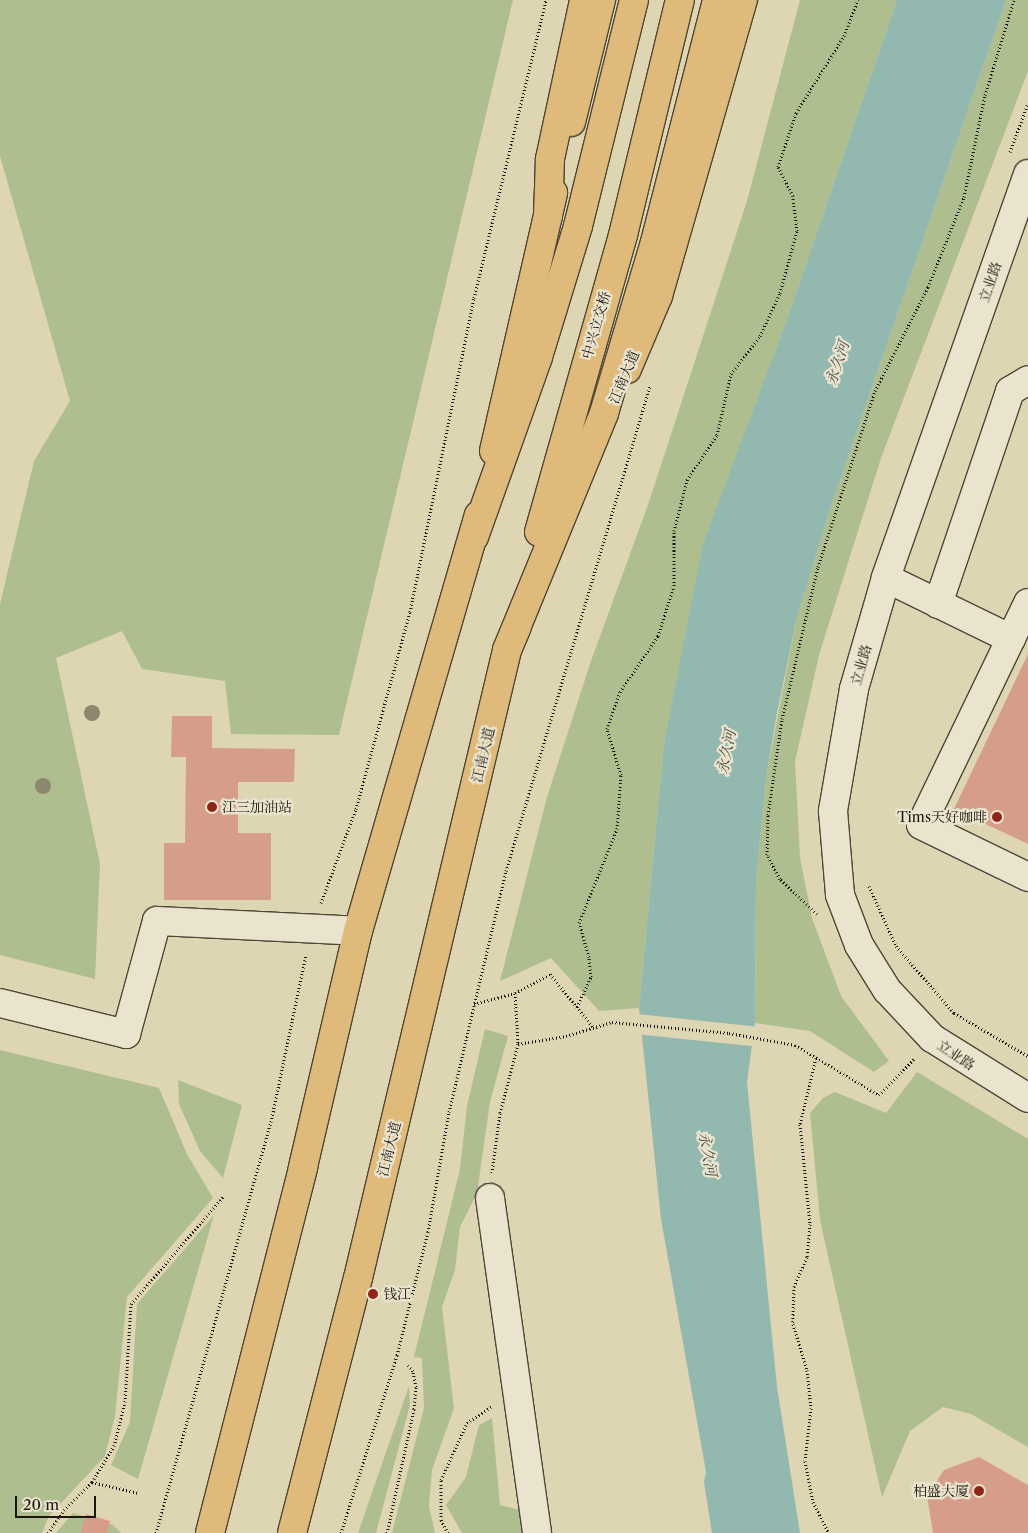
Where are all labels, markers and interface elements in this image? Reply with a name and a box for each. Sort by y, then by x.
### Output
street label: 立业路 [975,259,1005,305]
street label: 中兴立交桥 [578,289,614,361]
water label: 永久河 [821,339,853,387]
street label: 江南大道 [605,348,643,406]
street label: 立业路 [847,642,875,688]
street label: 江南大道 [469,726,497,784]
water label: 永久河 [713,728,739,776]
place label: 江三加油站 [222,799,292,815]
marker: 江三加油站 [206,801,218,813]
place label: Tims天好咖啡 [897,809,987,825]
marker: Tims天好咖啡 [991,811,1003,823]
street label: 立业路 [934,1036,978,1074]
street label: 江南大道 [374,1120,404,1178]
water label: 永久河 [695,1130,721,1178]
place label: 钱江 [383,1286,411,1302]
marker: 钱江 [367,1288,379,1300]
place label: 柏盛大厦 [913,1483,969,1499]
marker: 柏盛大厦 [973,1485,985,1497]
scale bar [18,1486,99,1518]
text: 20 m [23,1495,59,1514]

